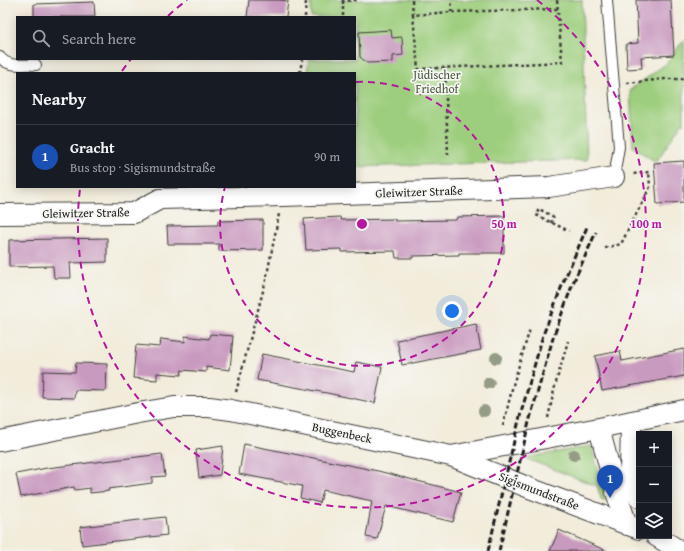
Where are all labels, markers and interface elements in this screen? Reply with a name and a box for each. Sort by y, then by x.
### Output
search box [16,16,356,60]
icon: search [30,27,52,49]
text: Search here [62,28,136,49]
park label: Jüdischer Friedhof [411,66,461,97]
text: Nearby [32,86,86,111]
text: Gracht [70,137,115,158]
text: 1 [42,147,48,166]
text: 90 m [314,147,340,166]
text: Bus stop · Sigismundstraße [70,158,216,177]
street label: Gleiwitzer Straße [375,181,463,202]
street label: Gleiwitzer Straße [42,203,130,222]
text: 50 m [491,215,517,232]
text: 100 m [630,215,663,232]
centre of rings [355,217,369,231]
your location [442,301,462,321]
street label: Buggenbeck [311,418,374,447]
map controls [636,431,672,539]
button: + [636,431,672,467]
pin: 1 [597,465,623,498]
street label: Sigismundstraße [496,467,582,514]
button: − [636,467,672,503]
button: layers [636,503,672,539]

